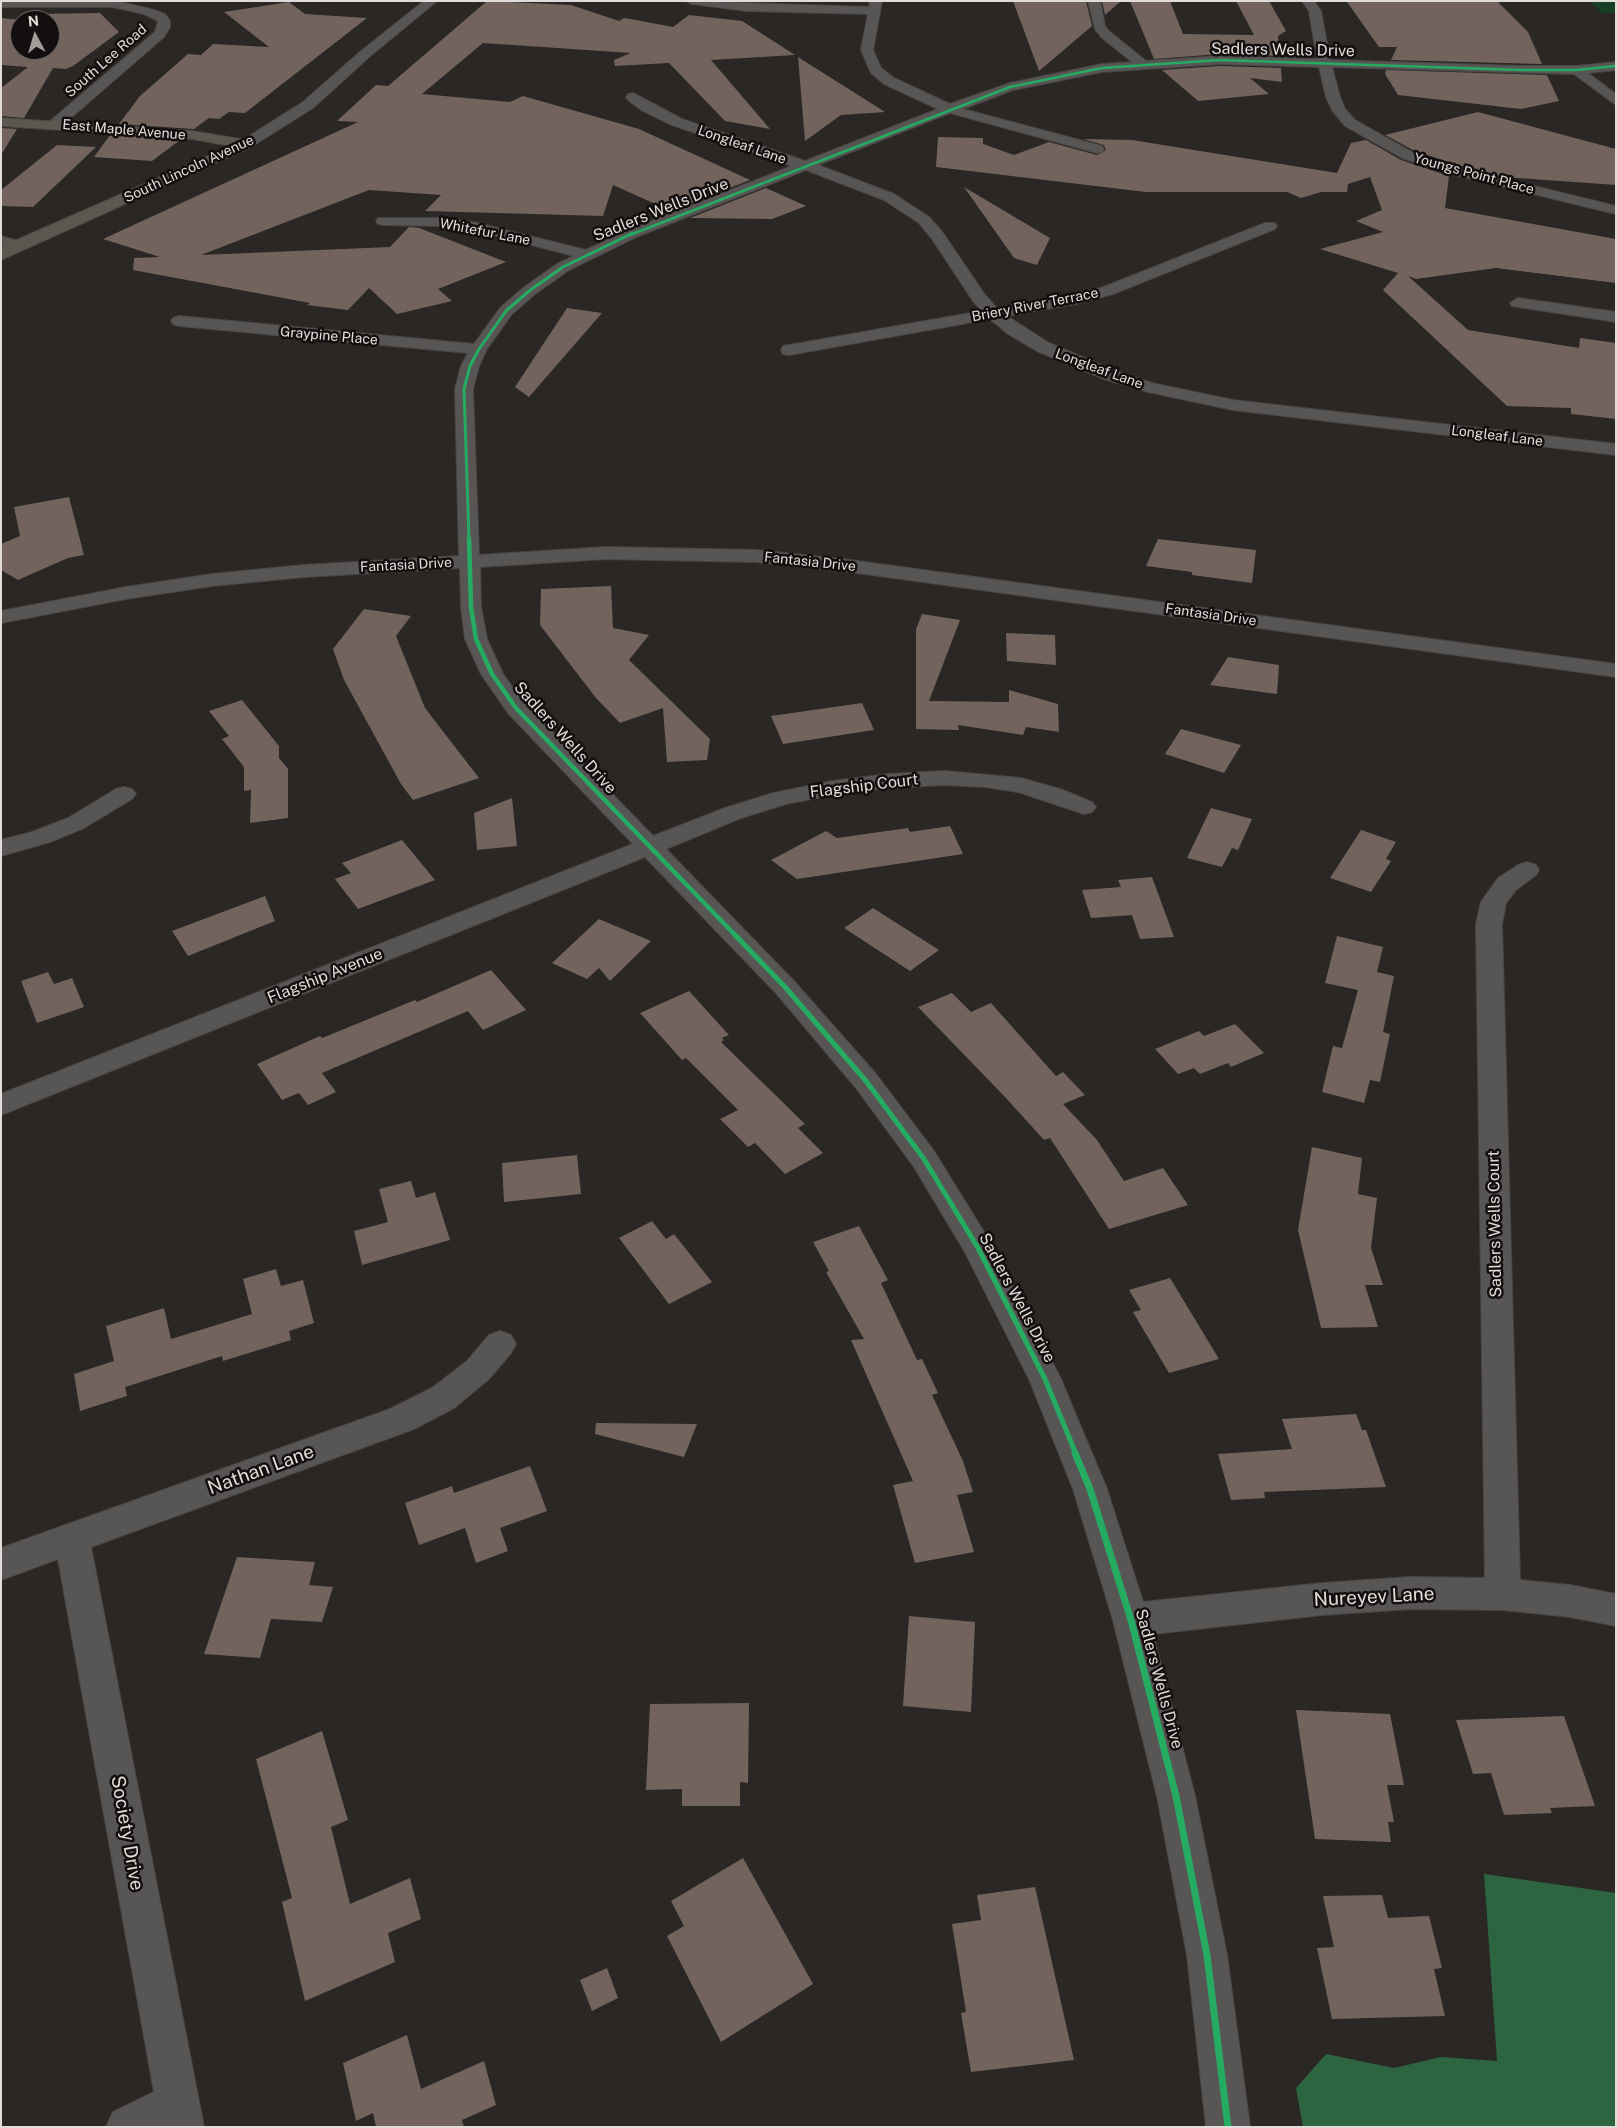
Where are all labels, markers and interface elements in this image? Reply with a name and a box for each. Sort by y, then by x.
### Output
north arrow [10,10,60,60]
text: N [27,13,40,30]
street label: South Lee Road [62,21,150,101]
street label: Sadlers Wells Drive [1211,39,1355,61]
street label: East Maple Avenue [62,116,186,144]
street label: Longleaf Lane [696,122,788,168]
street label: South Lincoln Avenue [121,132,257,206]
street label: Youngs Point Place [1412,150,1536,198]
street label: Sadlers Wells Drive [591,174,731,246]
street label: Whitefur Lane [438,215,532,249]
street label: Briery River Terrace [970,284,1100,326]
street label: Graypine Place [279,323,379,349]
street label: Longleaf Lane [1053,345,1145,393]
street label: Longleaf Lane [1450,422,1544,450]
street label: Fantasia Drive [763,549,857,575]
street label: Fantasia Drive [360,554,452,576]
street label: Fantasia Drive [1164,600,1258,630]
street label: Sadlers Wells Drive [510,678,620,798]
street label: Flagship Court [809,770,919,802]
street label: Flagship Avenue [265,944,385,1008]
street label: Sadlers Wells Court [1484,1150,1506,1298]
street label: Sadlers Wells Drive [975,1230,1059,1366]
street label: Nathan Lane [205,1440,317,1500]
street label: Nureyev Lane [1313,1582,1435,1612]
street label: Sadlers Wells Drive [1131,1607,1187,1751]
street label: Society Drive [106,1774,148,1892]

